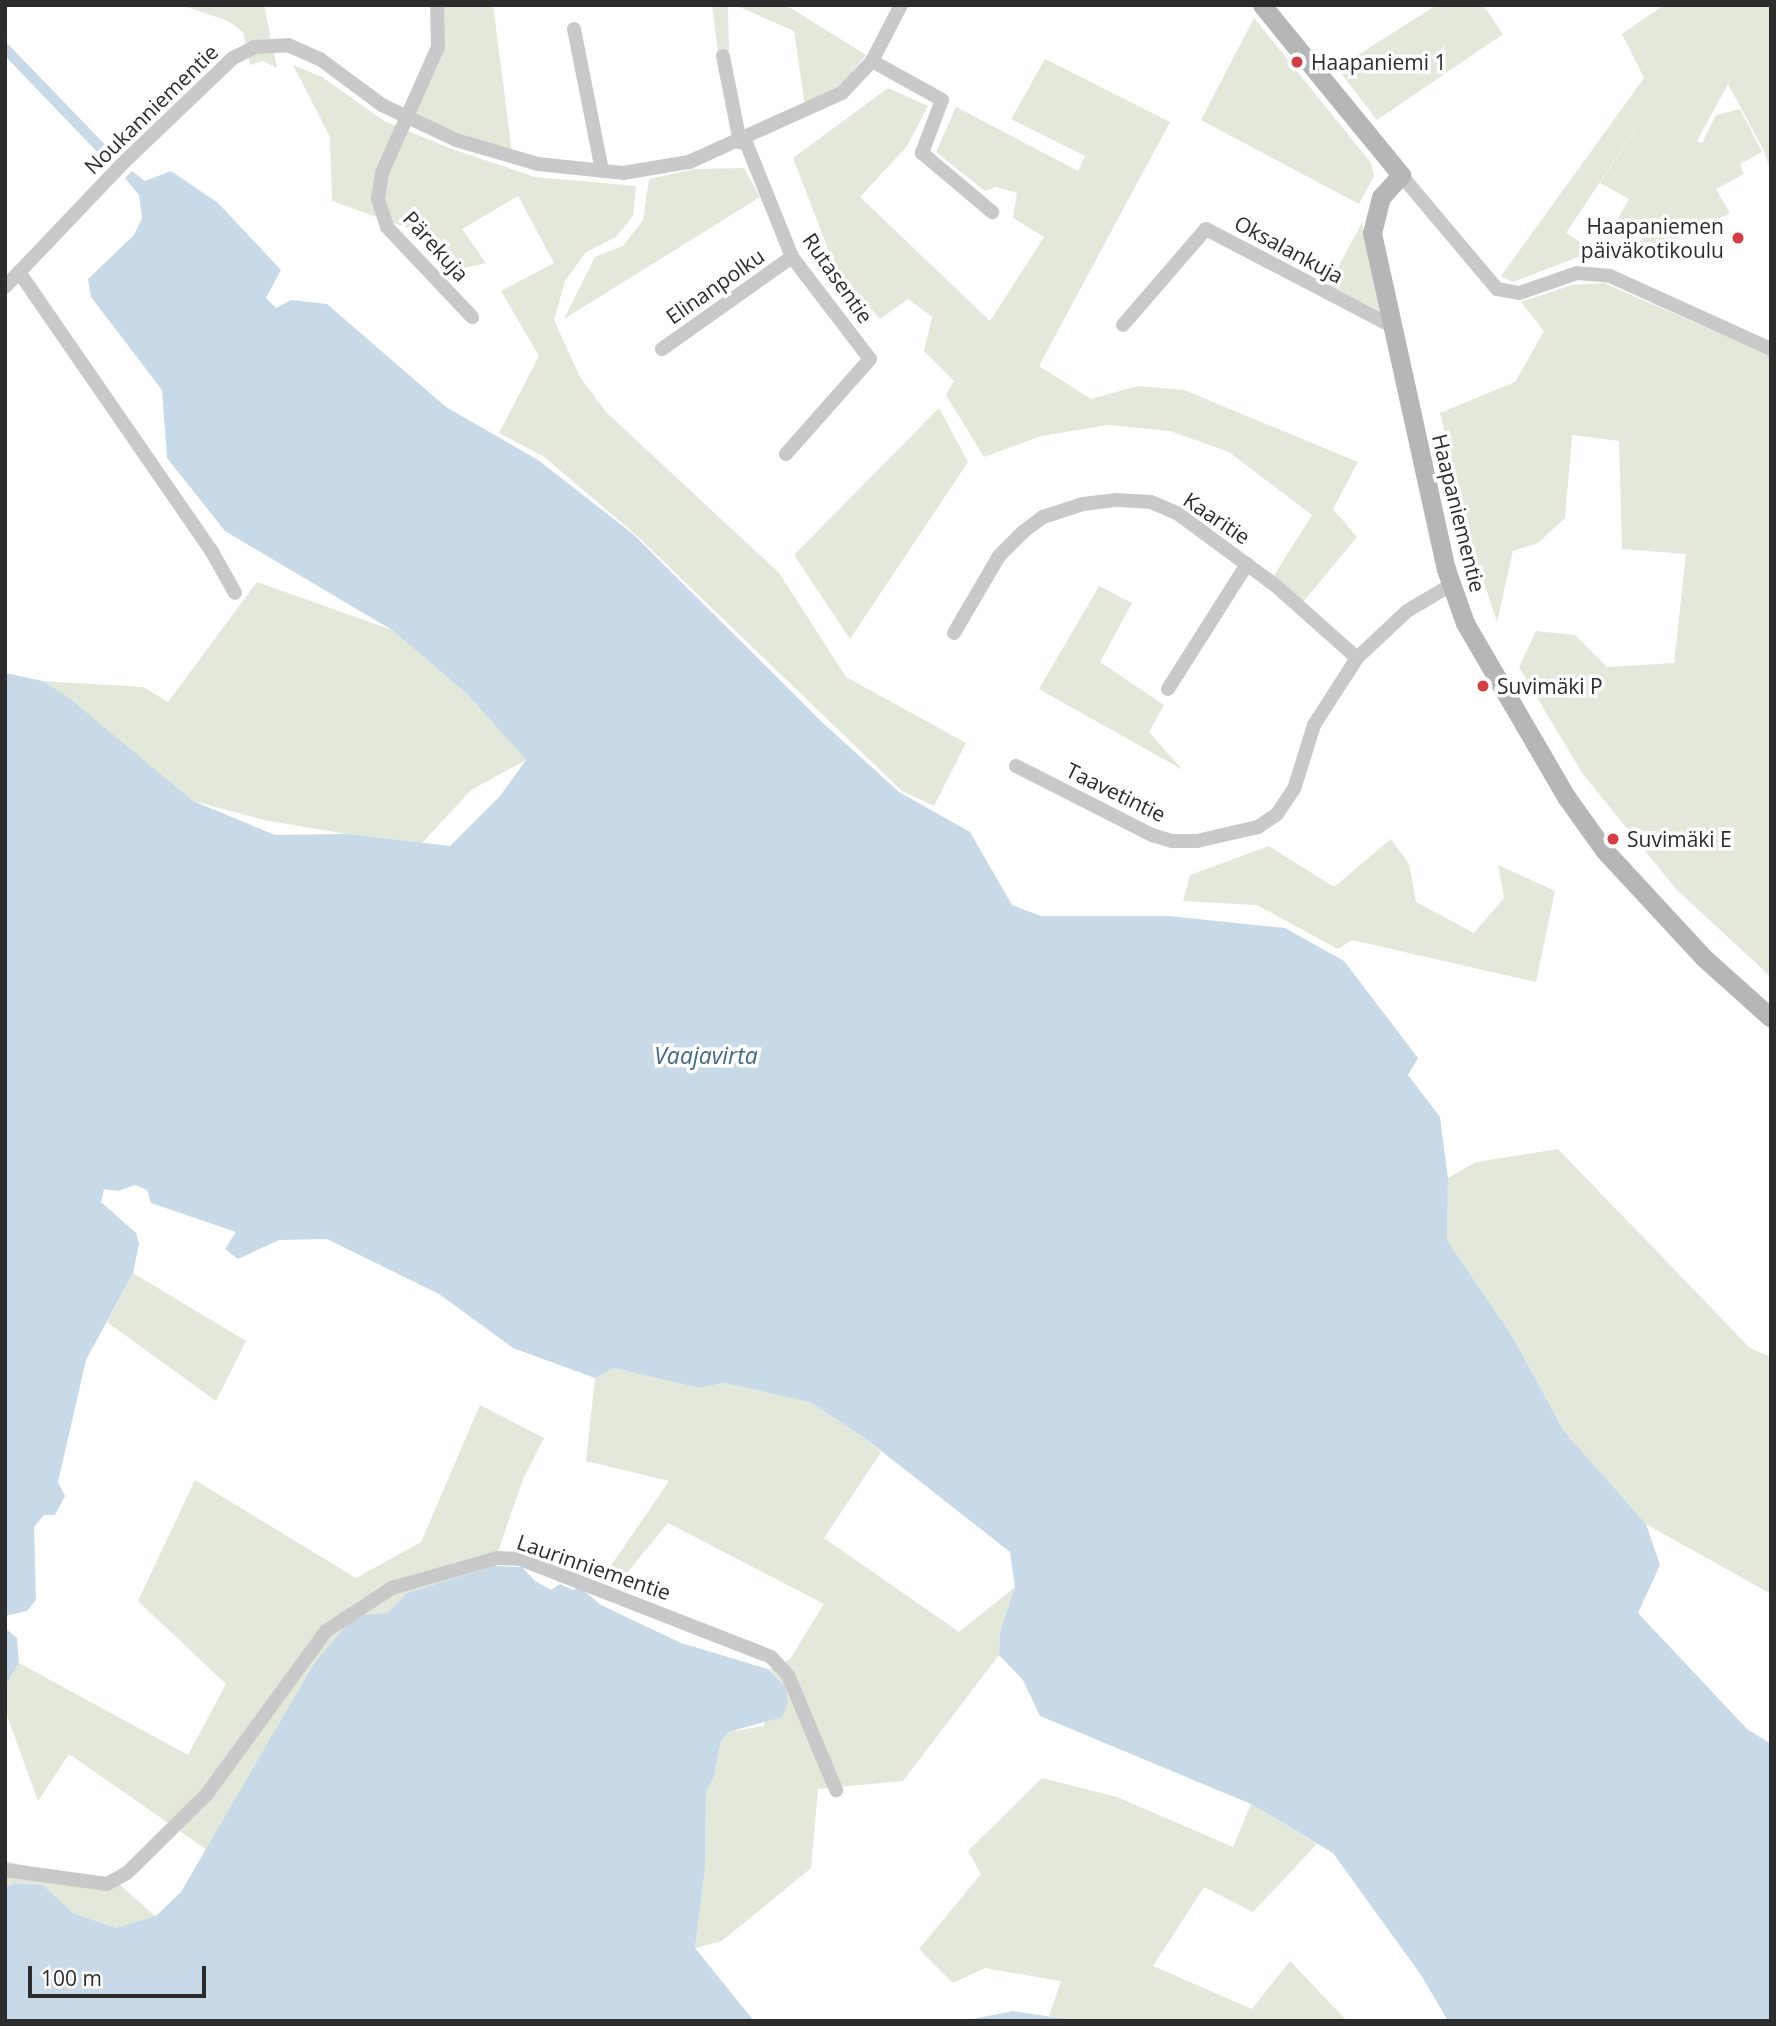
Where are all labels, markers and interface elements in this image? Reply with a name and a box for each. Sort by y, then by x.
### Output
street label: Noukanniementie [79,39,223,179]
place label: Haapaniemi 1 [1311,49,1447,75]
marker: Haapaniemi 1 [1289,54,1305,70]
street label: Pärekuja [398,206,474,286]
street label: Oksalankuja [1230,210,1348,288]
place label: Haapaniemen päiväkotikoulu [1581,213,1724,263]
street label: Rutasentie [798,228,878,328]
marker: Haapaniemen päiväkotikoulu [1730,230,1746,246]
street label: Elinanpolku [661,243,769,329]
street label: Haapaniementie [1427,431,1491,595]
street label: Kaaritie [1179,487,1255,549]
place label: Suvimäki P [1497,673,1603,699]
marker: Suvimäki P [1475,678,1491,694]
street label: Taavetintie [1062,757,1170,827]
place label: Suvimäki E [1627,826,1732,852]
marker: Suvimäki E [1605,831,1621,847]
water label: Vaajavirta [654,1041,758,1069]
street label: Laurinniementie [514,1529,674,1605]
scale bar [32,1952,210,1996]
text: 100 m [41,1964,102,1992]

